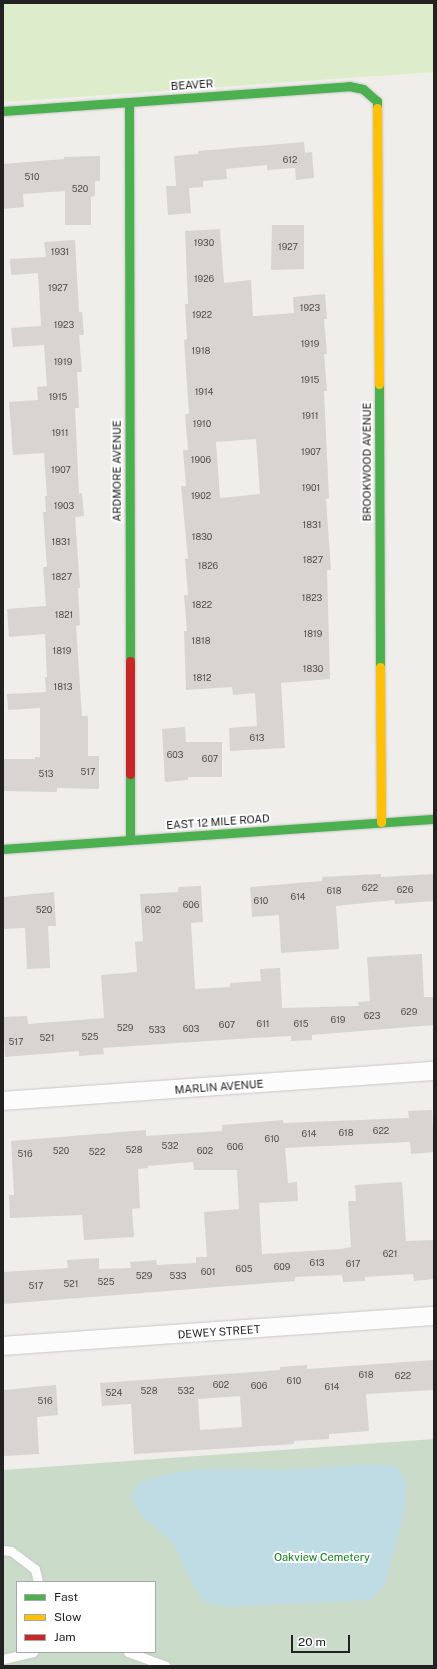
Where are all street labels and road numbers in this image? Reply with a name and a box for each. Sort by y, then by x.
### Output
street label: BEAVER [170,77,214,93]
street label: BROOKWOOD AVENUE [360,403,374,521]
street label: ARDMORE AVENUE [110,420,124,522]
street label: EAST 12 MILE ROAD [166,812,270,832]
street label: MARLIN AVENUE [174,1077,264,1097]
street label: DEWEY STREET [177,1323,261,1341]

